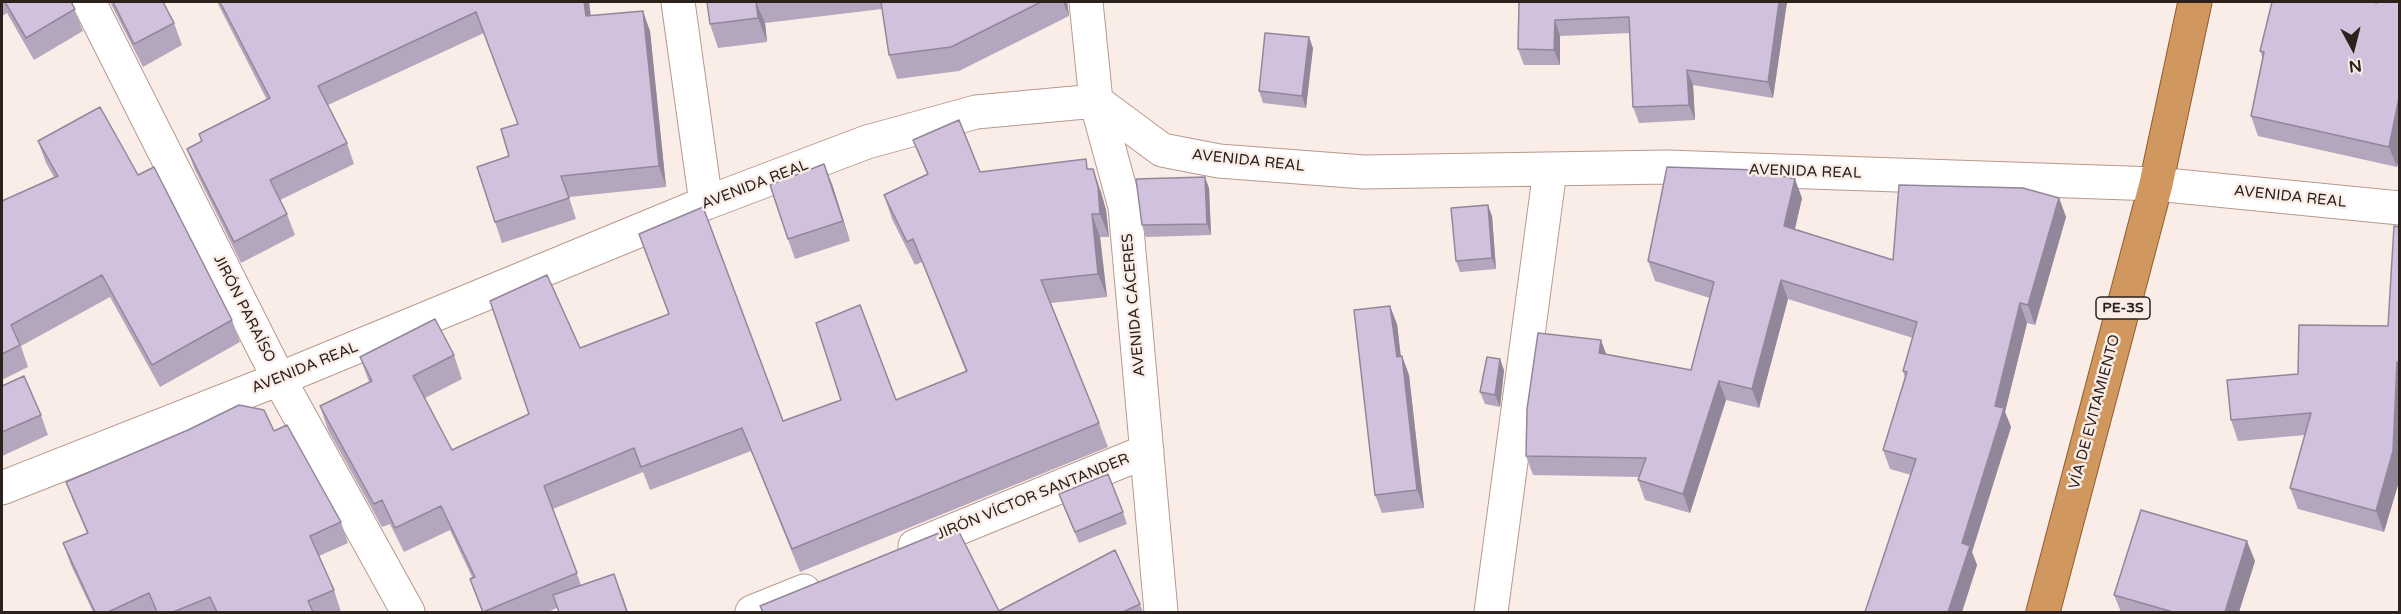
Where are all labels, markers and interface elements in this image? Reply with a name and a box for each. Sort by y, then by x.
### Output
north arrow [2323,18,2383,78]
text: N [2348,55,2363,77]
street label: AVENIDA REAL [1191,146,1305,176]
street label: AVENIDA REAL [699,156,811,214]
street label: AVENIDA REAL [1748,161,1862,183]
street label: AVENIDA REAL [2233,182,2347,212]
street label: AVENIDA CÁCERES [1119,233,1149,377]
street label: JIRÓN PARAÍSO [209,252,279,366]
road number: PE-3S [2096,297,2150,319]
street label: VÍA DE EVITAMIENTO [2066,333,2124,491]
street label: AVENIDA REAL [249,338,361,398]
street label: JIRÓN VÍCTOR SANTANDER [934,450,1132,544]

